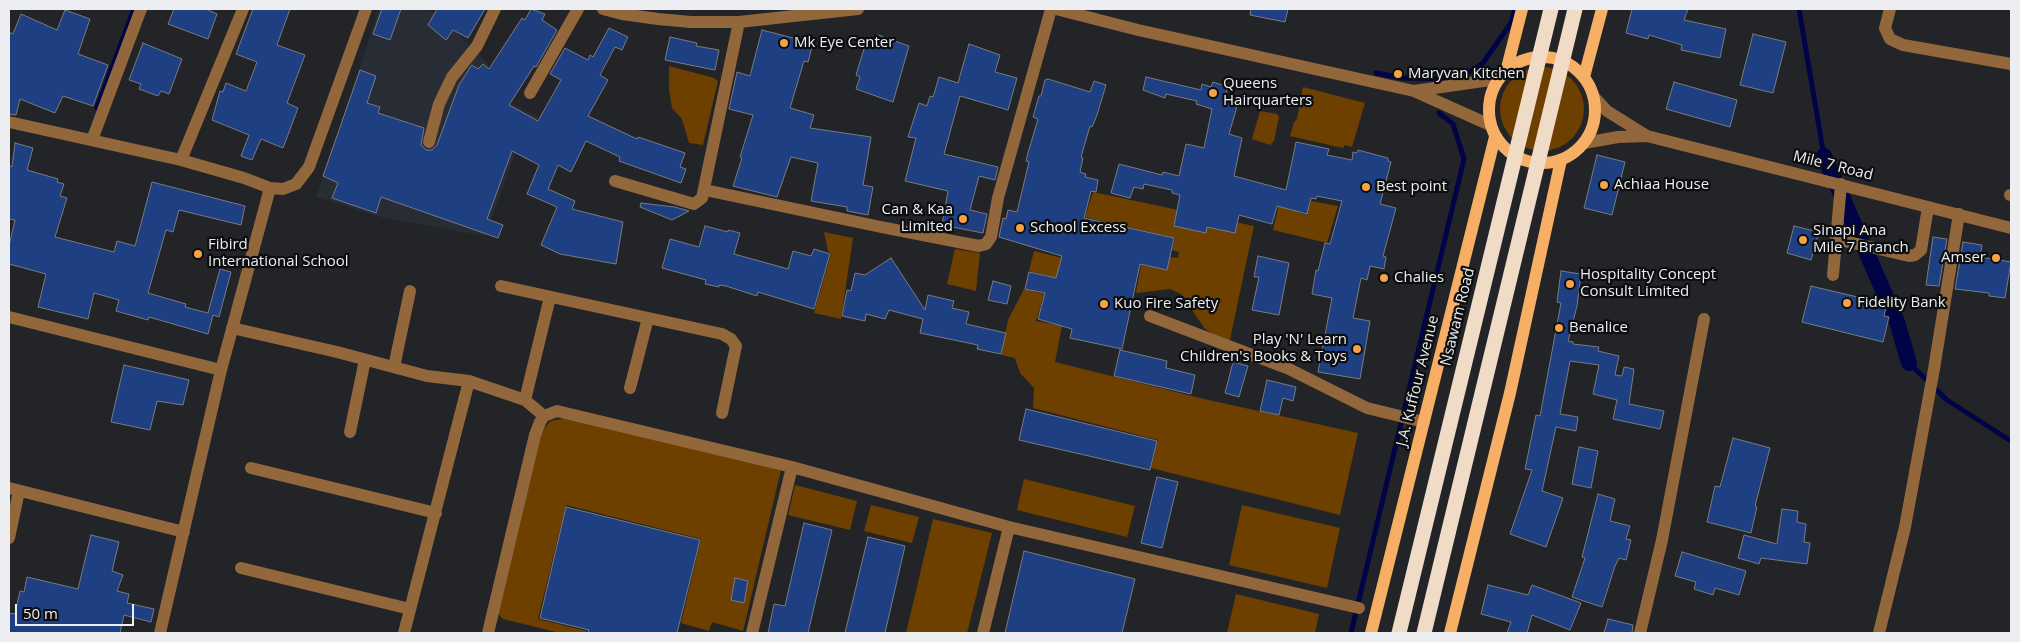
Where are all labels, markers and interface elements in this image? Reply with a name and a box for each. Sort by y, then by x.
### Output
place label: Mk Eye Center [794,34,894,52]
marker: Mk Eye Center [778,37,790,49]
place label: Maryvan Kitchen [1408,65,1525,83]
marker: Maryvan Kitchen [1392,68,1404,80]
place label: Queens Hairquarters [1223,75,1312,110]
marker: Queens Hairquarters [1207,87,1219,99]
street label: Mile 7 Road [1791,147,1875,185]
place label: Achiaa House [1614,176,1709,194]
place label: Best point [1376,178,1447,196]
marker: Achiaa House [1598,179,1610,191]
marker: Best point [1360,181,1372,193]
place label: Can & Kaa Limited [881,201,953,236]
marker: Can & Kaa Limited [957,213,969,225]
place label: School Excess [1030,219,1126,237]
marker: School Excess [1014,222,1026,234]
place label: Sinapi Ana Mile 7 Branch [1813,222,1909,257]
marker: Sinapi Ana Mile 7 Branch [1797,234,1809,246]
place label: Fibird International School [208,236,349,271]
marker: Fibird International School [192,248,204,260]
place label: Amser [1941,249,1986,267]
marker: Amser [1990,252,2002,264]
street label: Nsawam Road [1437,266,1479,368]
place label: Hospitality Concept Consult Limited [1580,266,1716,301]
place label: Chalies [1394,269,1444,287]
marker: Chalies [1378,272,1390,284]
marker: Hospitality Concept Consult Limited [1564,278,1576,290]
place label: Fidelity Bank [1857,294,1946,312]
place label: Kuo Fire Safety [1114,295,1218,313]
marker: Fidelity Bank [1841,297,1853,309]
marker: Kuo Fire Safety [1098,298,1110,310]
street label: J.A. Kuffour Avenue [1393,314,1443,448]
place label: Benalice [1569,319,1628,337]
marker: Benalice [1553,322,1565,334]
place label: Play 'N' Learn Children's Books & Toys [1180,331,1347,366]
marker: Play 'N' Learn Children's Books & Toys [1351,343,1363,355]
scale bar [18,594,136,626]
text: 50 m [23,603,58,623]

